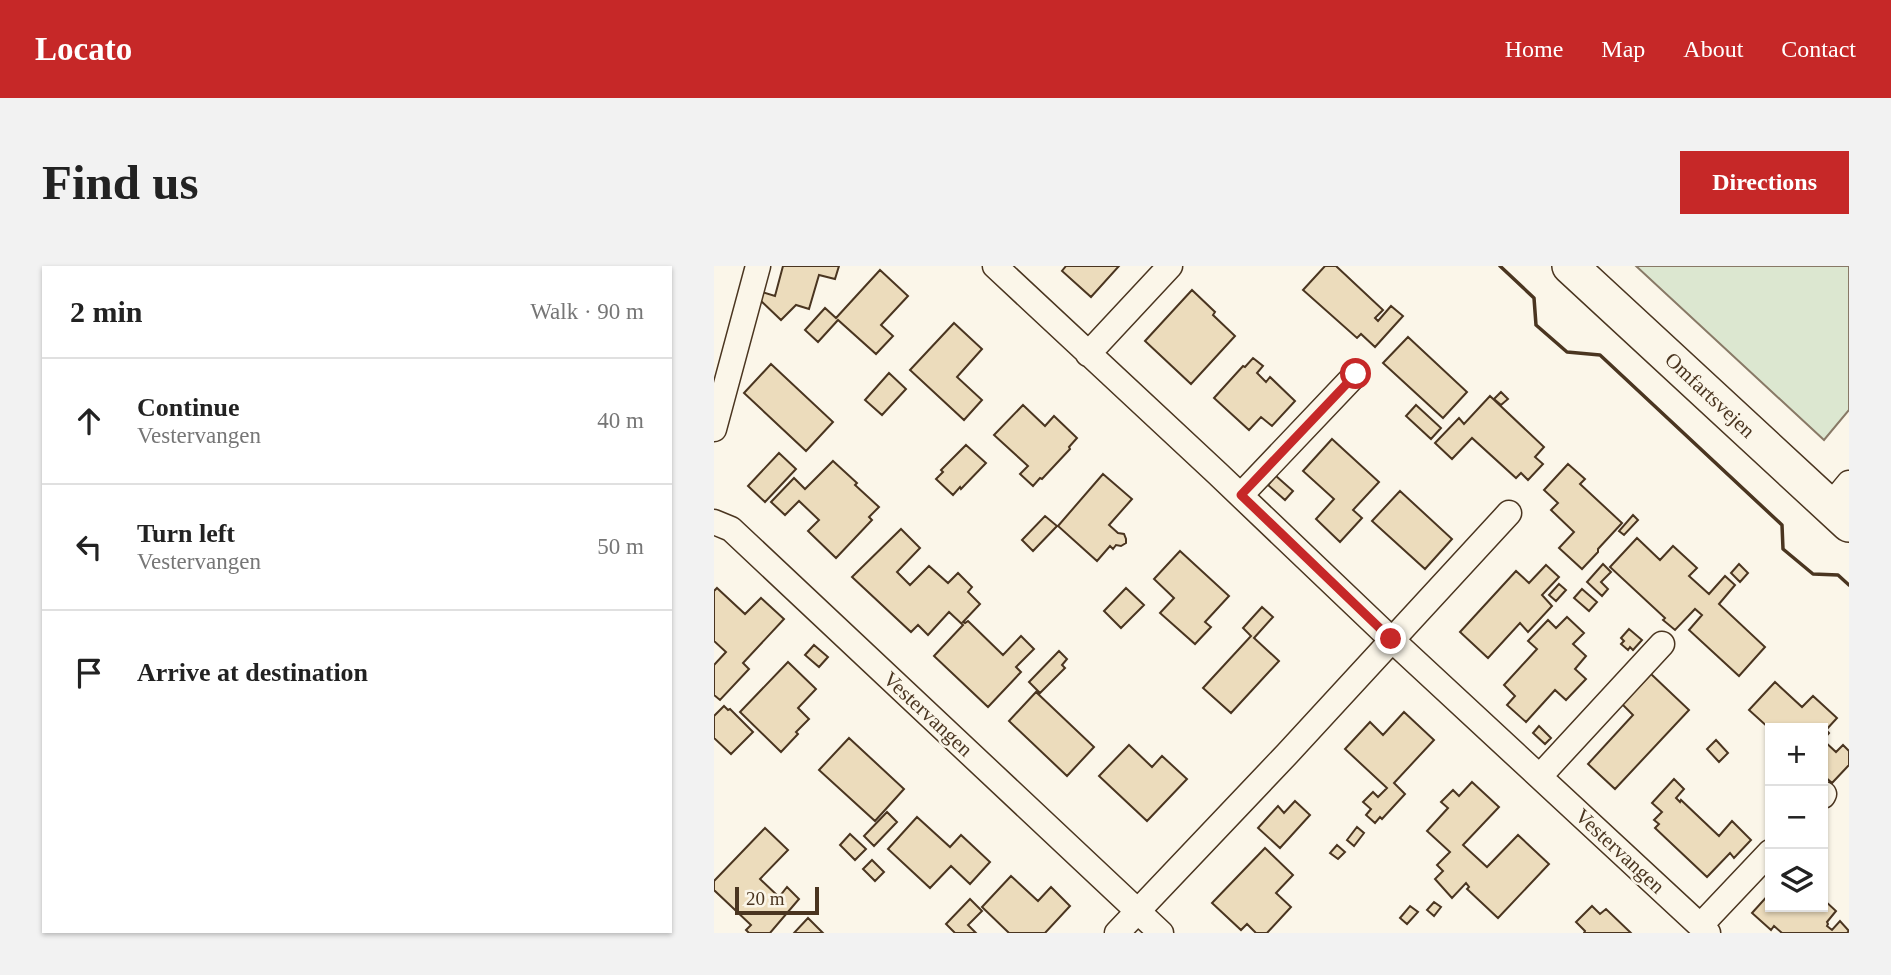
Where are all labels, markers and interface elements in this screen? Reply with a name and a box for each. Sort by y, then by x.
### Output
text: Locato [35,31,132,67]
text: Home [1505,36,1563,62]
text: Map [1601,36,1645,62]
text: About [1683,36,1743,62]
text: Contact [1781,36,1856,62]
button: Directions [1680,151,1849,214]
text: Find us [42,155,199,210]
text: 2 min [70,295,143,328]
text: Walk · 90 m [530,299,644,324]
street label: Omfartsvejen [1660,347,1760,443]
route start [1340,358,1371,389]
text: Continue [137,393,240,422]
icon: ahead [70,402,108,440]
text: 40 m [597,408,644,433]
text: Vestervangen [137,423,261,448]
text: Turn left [137,519,235,548]
icon: left [70,528,108,566]
text: 50 m [597,534,644,559]
text: Vestervangen [137,549,261,574]
route end [1375,623,1406,654]
icon: arrive [70,654,108,692]
text: Arrive at destination [137,658,368,687]
street label: Vestervangen [878,667,978,762]
map controls [1765,723,1828,912]
button: + [1765,723,1828,786]
button: − [1765,786,1828,849]
street label: Vestervangen [1570,804,1670,899]
button: layers [1765,849,1828,912]
scale bar [735,884,819,916]
text: 20 m [746,888,785,909]

